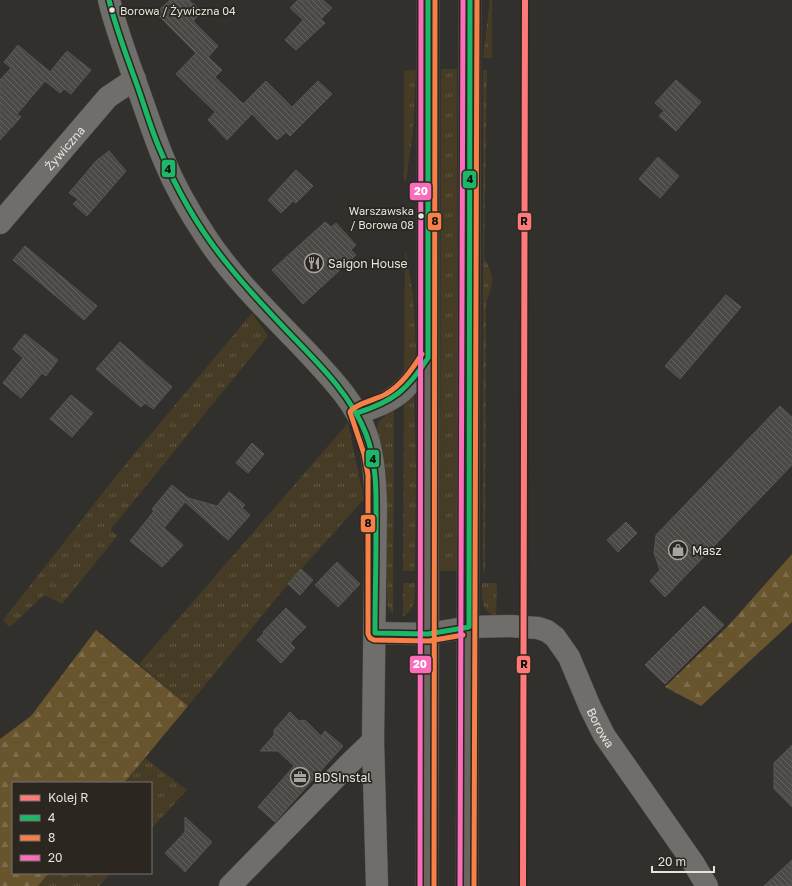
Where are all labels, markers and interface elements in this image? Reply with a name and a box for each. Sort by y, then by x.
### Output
place label: Borowa / Żywiczna 04 [120,4,236,17]
marker: Borowa / Żywiczna 04 [107,5,117,15]
street label: Żywiczna [41,123,88,173]
line badge: 4 [161,159,176,178]
text: 4 [165,162,172,175]
line badge: 4 [462,170,477,189]
text: 4 [467,172,474,185]
line badge: 20 [409,182,432,201]
text: 20 [414,184,428,197]
place label: Warszawska / Borowa 08 [349,204,414,231]
marker: Warszawska / Borowa 08 [416,211,426,221]
line badge: 8 [427,212,442,231]
line badge: R [517,212,532,231]
text: 8 [431,214,439,227]
text: R [520,214,528,227]
restaurant icon: Saigon House [303,252,325,274]
place label: Saigon House [328,256,408,271]
line badge: 4 [365,449,380,468]
text: 4 [370,452,377,465]
line badge: 8 [360,514,376,533]
text: 8 [364,516,372,529]
shop icon: Masz [667,539,689,561]
place label: Masz [692,543,722,558]
line badge: 20 [409,655,432,674]
line badge: R [516,655,531,674]
text: 20 [413,657,427,670]
text: R [520,657,528,670]
street label: Borowa [584,705,618,750]
office icon: BDSInstal [289,766,311,788]
place label: BDSInstal [314,770,371,785]
legend [12,782,152,874]
text: Kolej R [48,790,88,805]
text: 4 [48,810,55,825]
text: 8 [48,830,55,845]
scale bar [652,848,714,874]
text: 20 [48,850,62,865]
text: 20 m [658,854,686,869]

